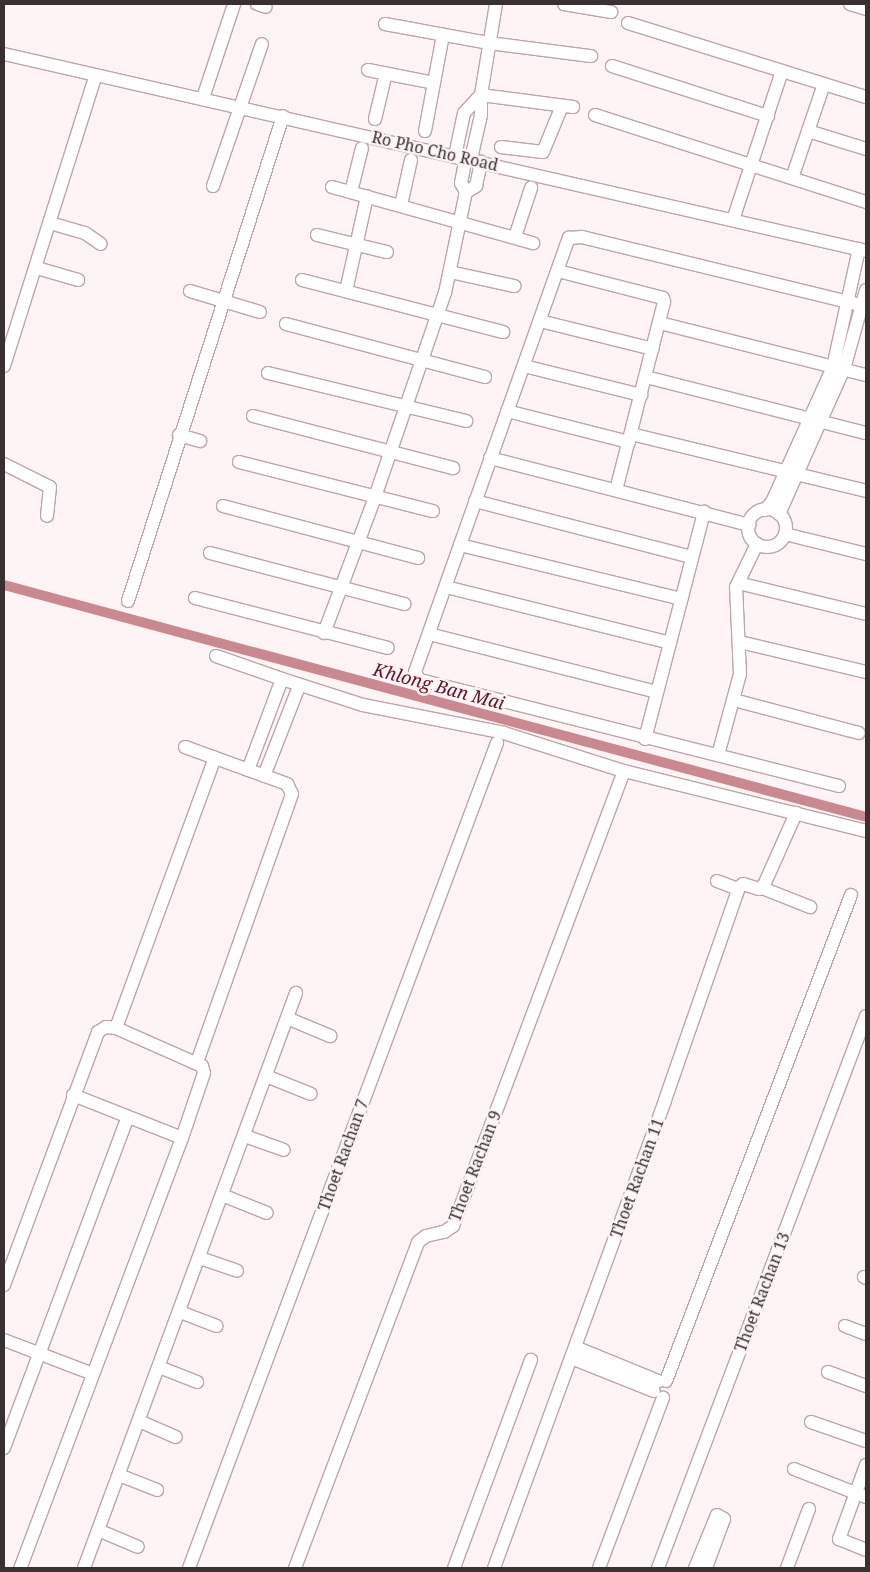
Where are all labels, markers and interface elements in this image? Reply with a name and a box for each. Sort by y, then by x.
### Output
street label: Ro Pho Cho Road [370,127,500,175]
water label: Khlong Ban Mai [371,658,507,714]
street label: Thoet Rachan 7 [314,1097,372,1213]
street label: Thoet Rachan 9 [445,1108,505,1224]
street label: Thoet Rachan 11 [606,1115,668,1241]
street label: Thoet Rachan 13 [730,1230,794,1354]

